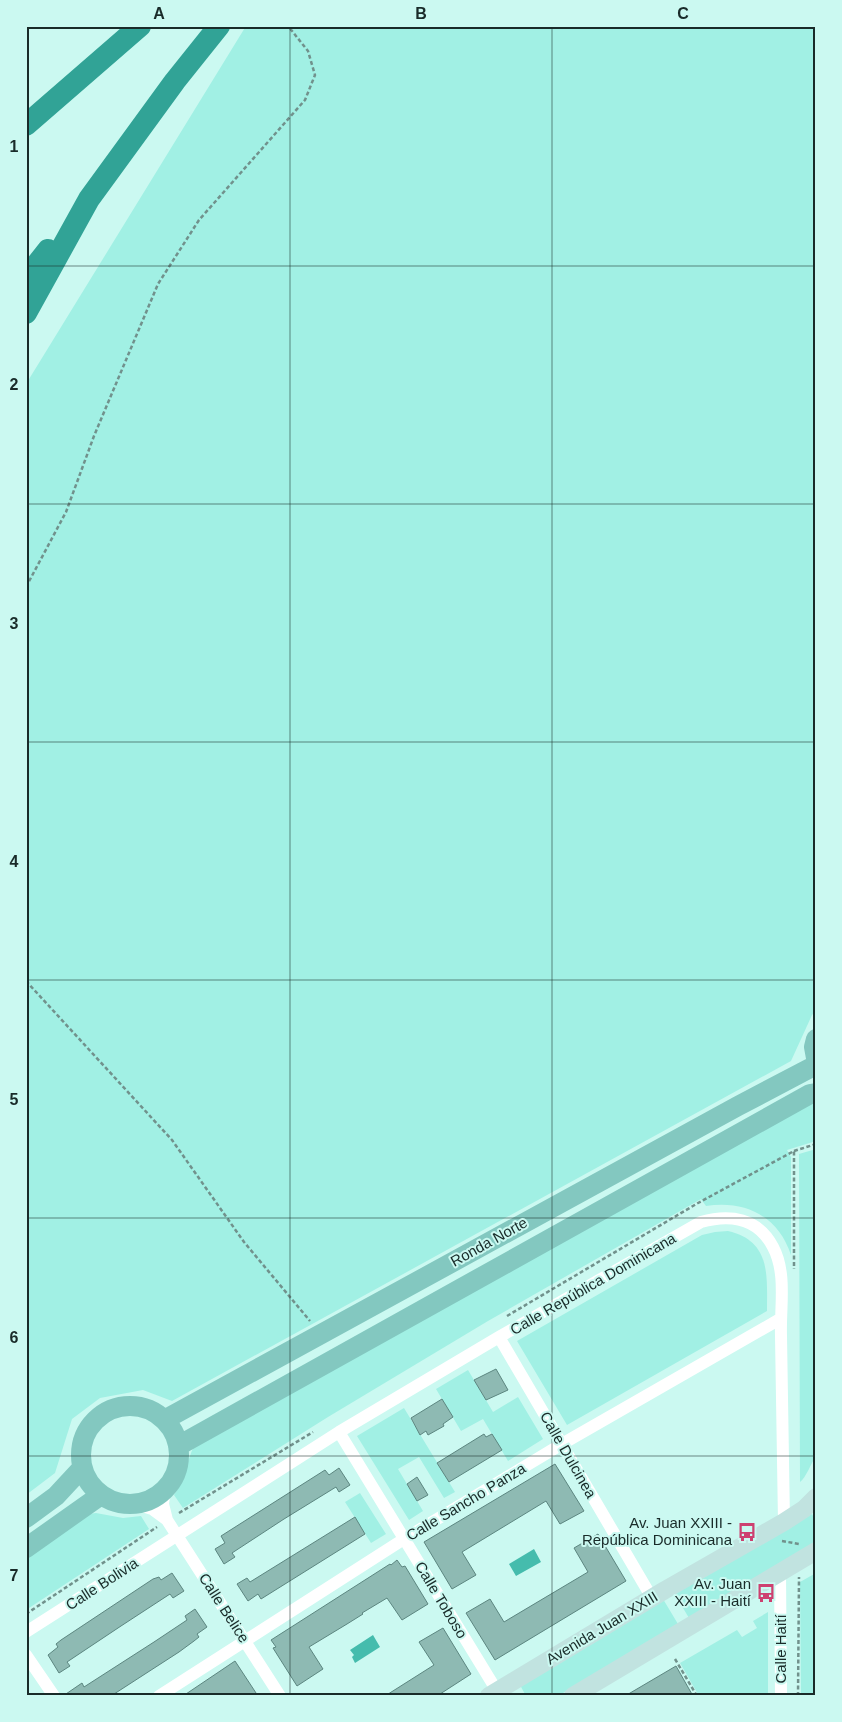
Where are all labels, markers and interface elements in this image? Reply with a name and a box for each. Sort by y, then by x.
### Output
text: A [153,5,165,22]
text: B [415,5,427,22]
text: C [677,5,689,22]
text: 1 [10,138,19,155]
text: 2 [10,376,19,393]
text: 3 [10,615,19,632]
text: 4 [10,853,19,870]
text: 5 [10,1091,19,1108]
street label: Ronda Norte [447,1214,530,1270]
street label: Calle República Dominicana [507,1229,679,1338]
text: 6 [10,1329,19,1346]
street label: Calle Dulcinea [537,1409,600,1501]
street label: Calle Sancho Panza [403,1459,529,1544]
place label: Av. Juan XXIII - República Dominicana [582,1514,733,1548]
bus stop icon: Av. Juan XXIII - República Dominicana [736,1521,758,1543]
street label: Calle Bolivia [62,1554,142,1613]
street label: Calle Toboso [412,1558,471,1641]
text: 7 [10,1567,19,1584]
street label: Calle Belice [196,1570,253,1646]
place label: Av. Juan XXIII - Haití [674,1575,752,1609]
bus stop icon: Av. Juan XXIII - Haití [755,1582,777,1604]
street label: Avenida Juan XXIII [543,1588,661,1668]
street label: Calle Haití [772,1614,789,1684]

